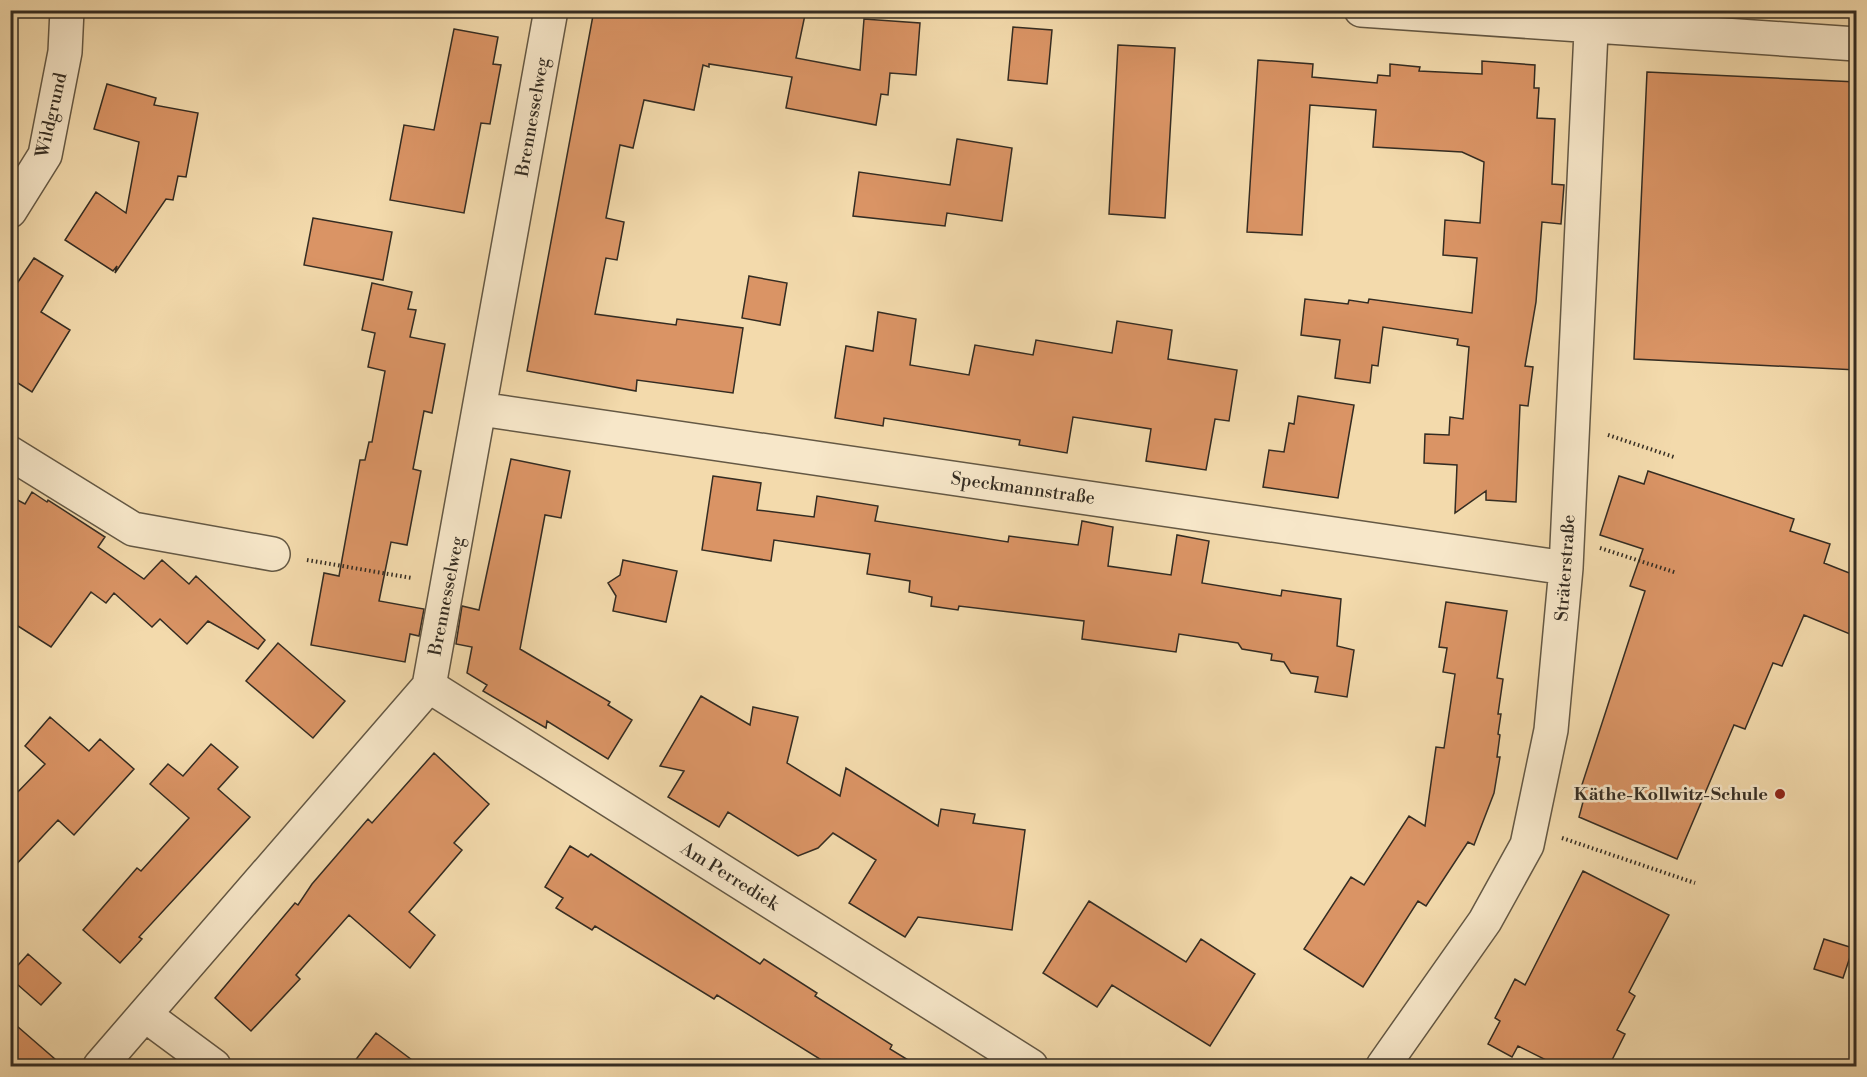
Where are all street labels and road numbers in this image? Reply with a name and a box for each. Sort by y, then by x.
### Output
street label: Brennesselweg [511,55,554,180]
street label: Wildgrund [30,70,73,161]
street label: Speckmannstraße [950,467,1096,510]
street label: Sträterstraße [1550,514,1581,622]
street label: Brennesselweg [423,534,469,659]
street label: Am Perrediek [675,837,784,917]

